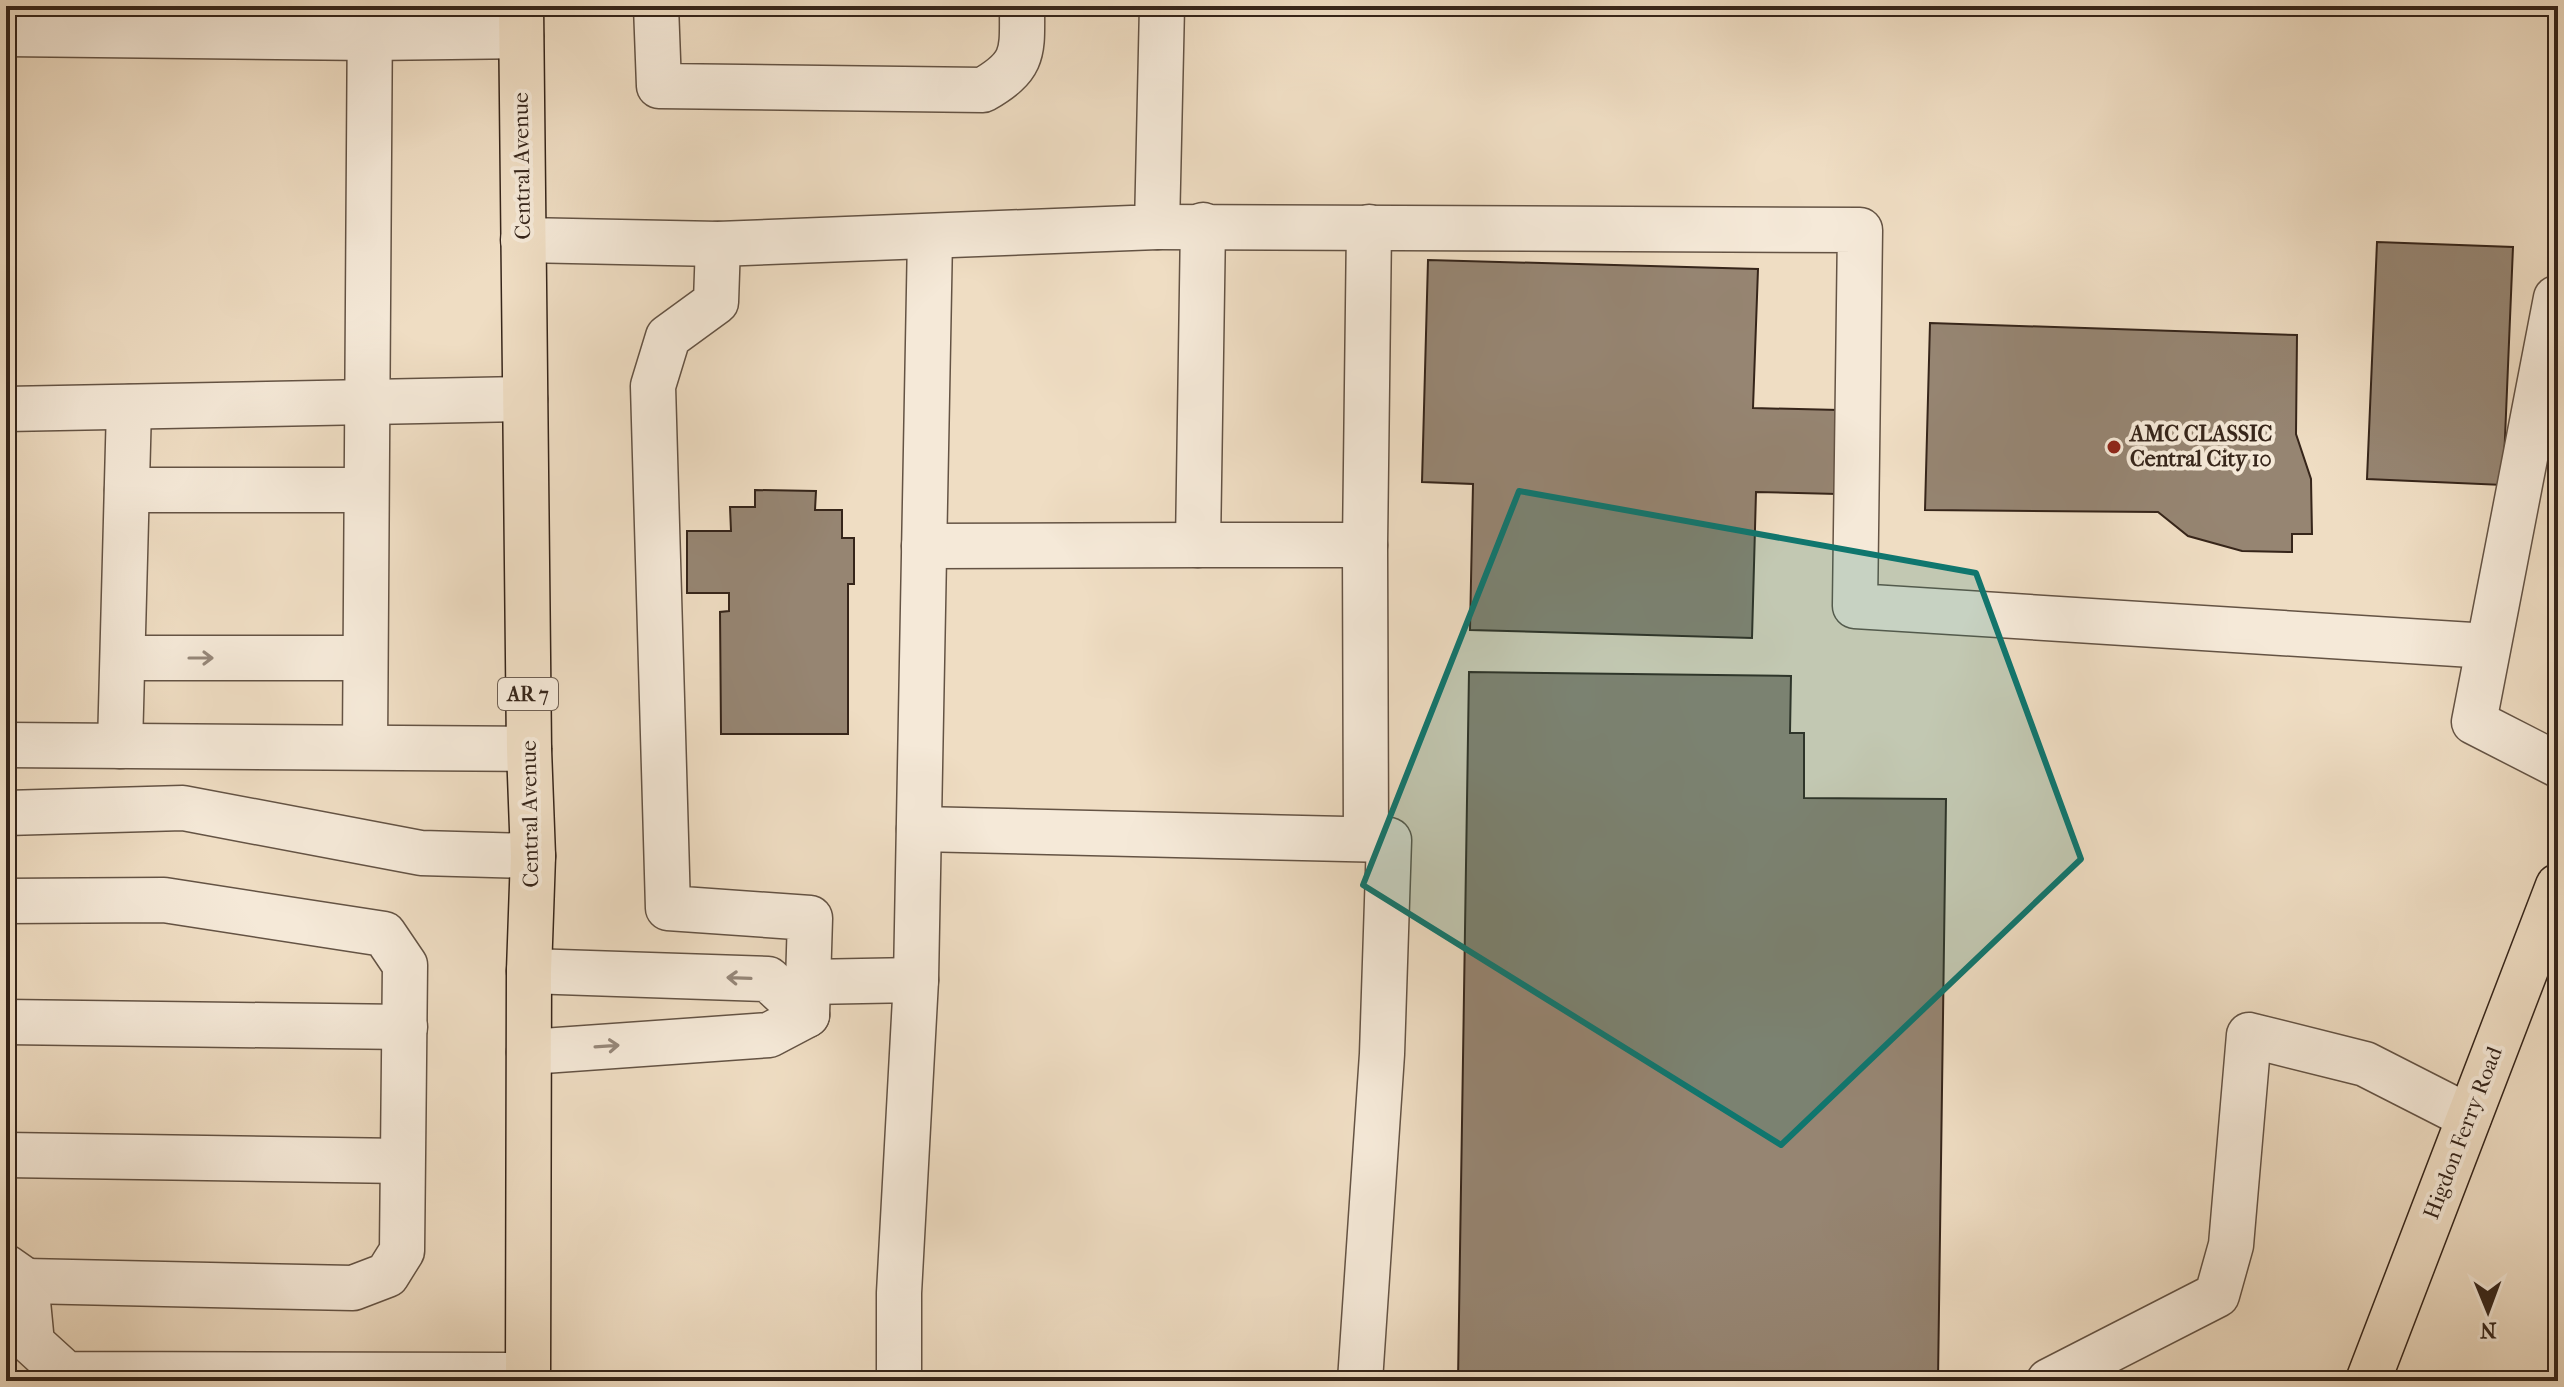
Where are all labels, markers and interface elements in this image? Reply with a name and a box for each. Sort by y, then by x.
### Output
street label: Central Avenue [508,92,536,240]
place label: AMC CLASSIC Central City 10 [2128,421,2272,472]
marker: AMC CLASSIC Central City 10 [2105,438,2123,456]
one-way arrow [187,650,214,666]
road number: AR 7 [498,678,558,710]
street label: Central Avenue [516,740,544,888]
one-way arrow [726,971,753,986]
one-way arrow [593,1038,620,1053]
street label: Higdon Ferry Road [2418,1042,2508,1223]
north arrow [2448,1271,2528,1351]
text: N [2479,1317,2497,1343]

